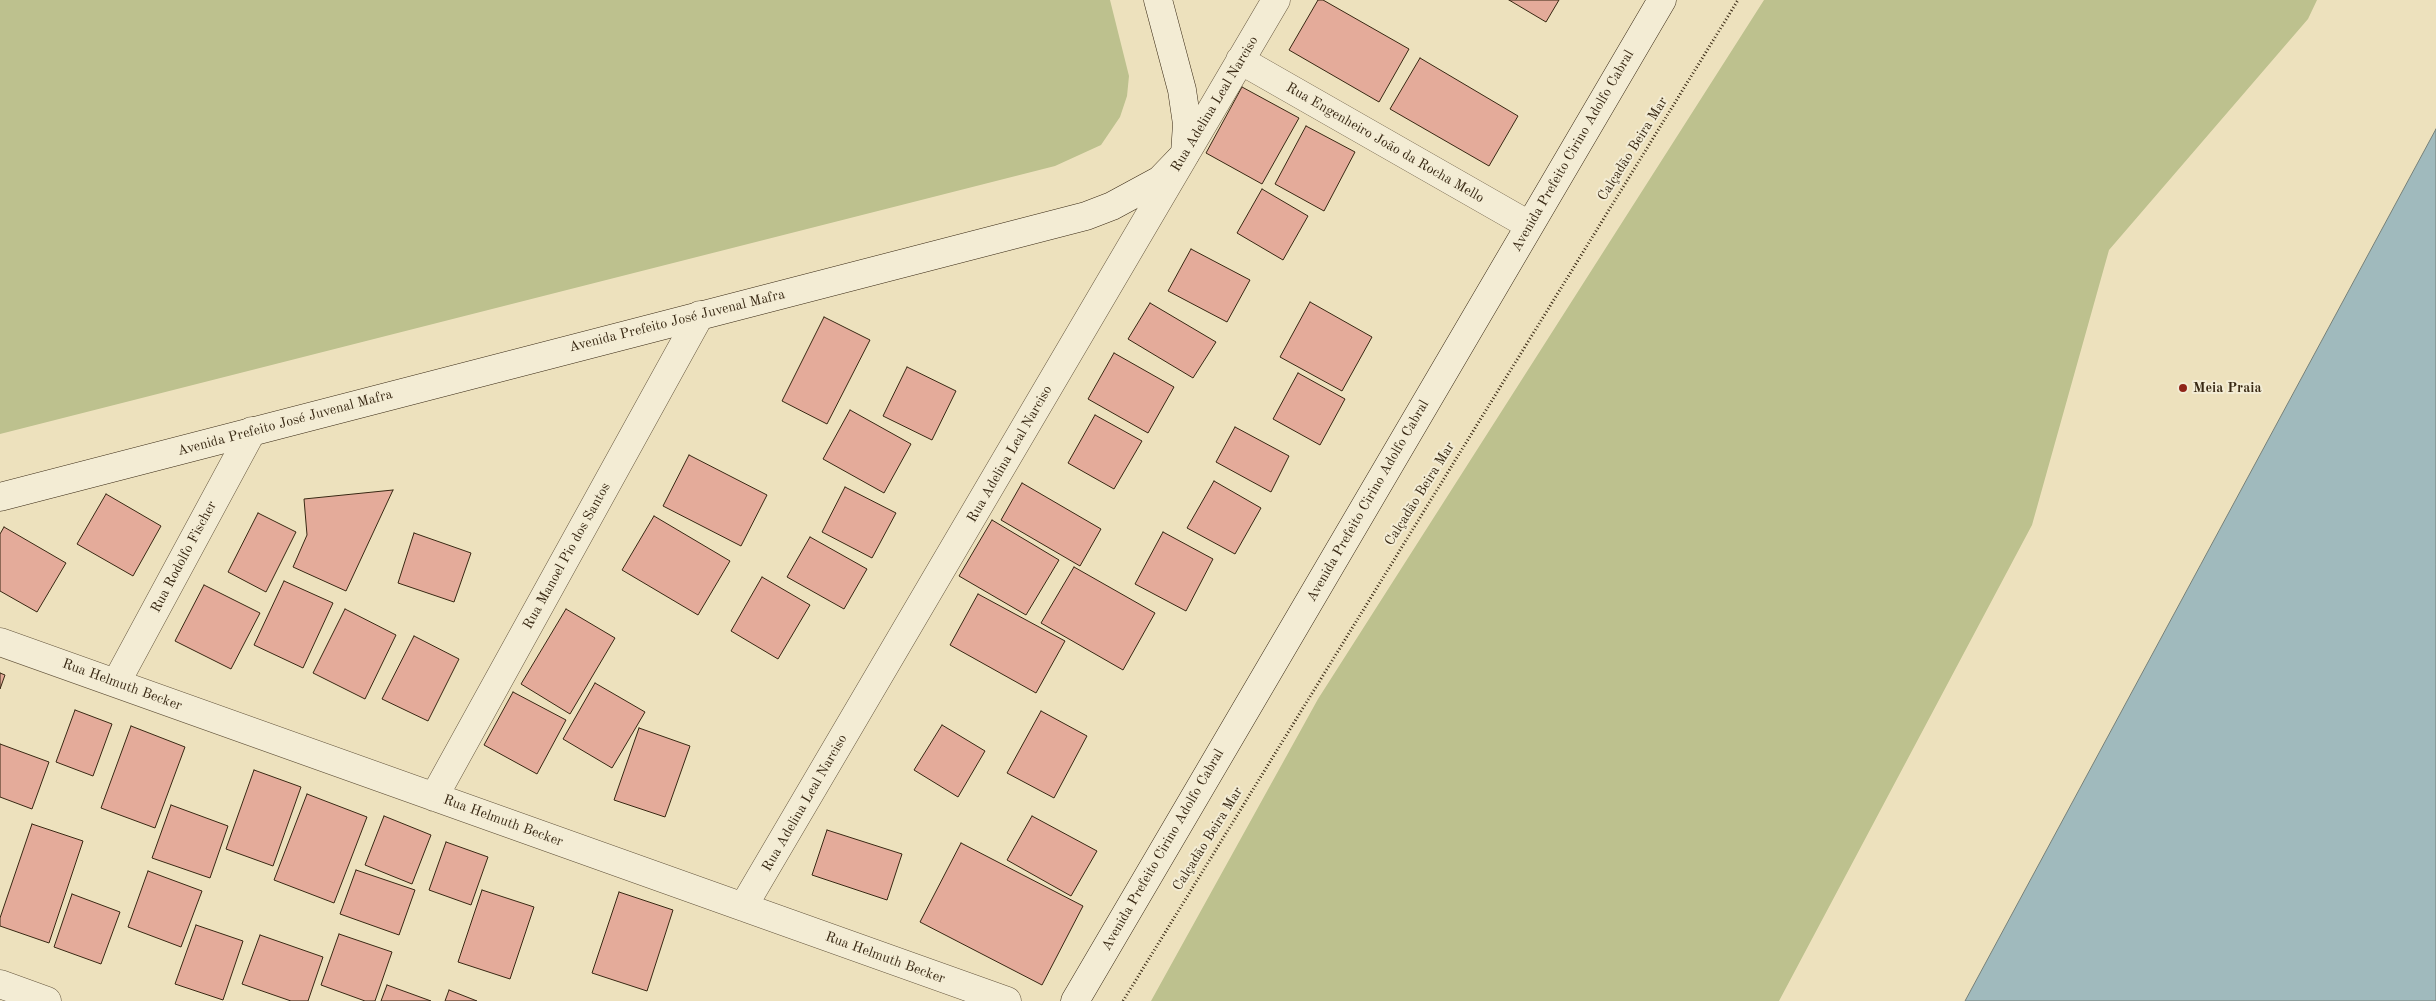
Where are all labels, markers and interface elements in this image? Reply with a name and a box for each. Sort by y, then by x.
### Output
street label: Rua Adelina Leal Narciso [1168,33,1262,175]
street label: Avenida Prefeito Cirino Adolfo Cabral [1508,47,1638,255]
street label: Rua Engenheiro João da Rocha Mello [1283,79,1487,207]
street label: Calçadão Beira Mar [1594,94,1672,204]
street label: Avenida Prefeito José Juvenal Mafra [567,286,787,356]
place label: Meia Praia [2193,380,2262,396]
street label: Rua Adelina Leal Narciso [964,382,1056,526]
marker: Meia Praia [2177,382,2189,394]
street label: Avenida Prefeito José Juvenal Mafra [176,386,394,460]
street label: Avenida Prefeito Cirino Adolfo Cabral [1303,397,1433,605]
street label: Calçadão Beira Mar [1381,439,1459,549]
street label: Rua Manoel Pio dos Santos [520,480,614,632]
street label: Rua Rodolfo Fischer [147,498,221,616]
street label: Rua Helmuth Becker [60,656,184,714]
street label: Rua Adelina Leal Narciso [759,731,851,875]
street label: Avenida Prefeito Cirino Adolfo Cabral [1098,746,1228,954]
street label: Calçadão Beira Mar [1169,784,1247,894]
street label: Rua Helmuth Becker [441,792,565,850]
street label: Rua Helmuth Becker [823,929,947,987]

